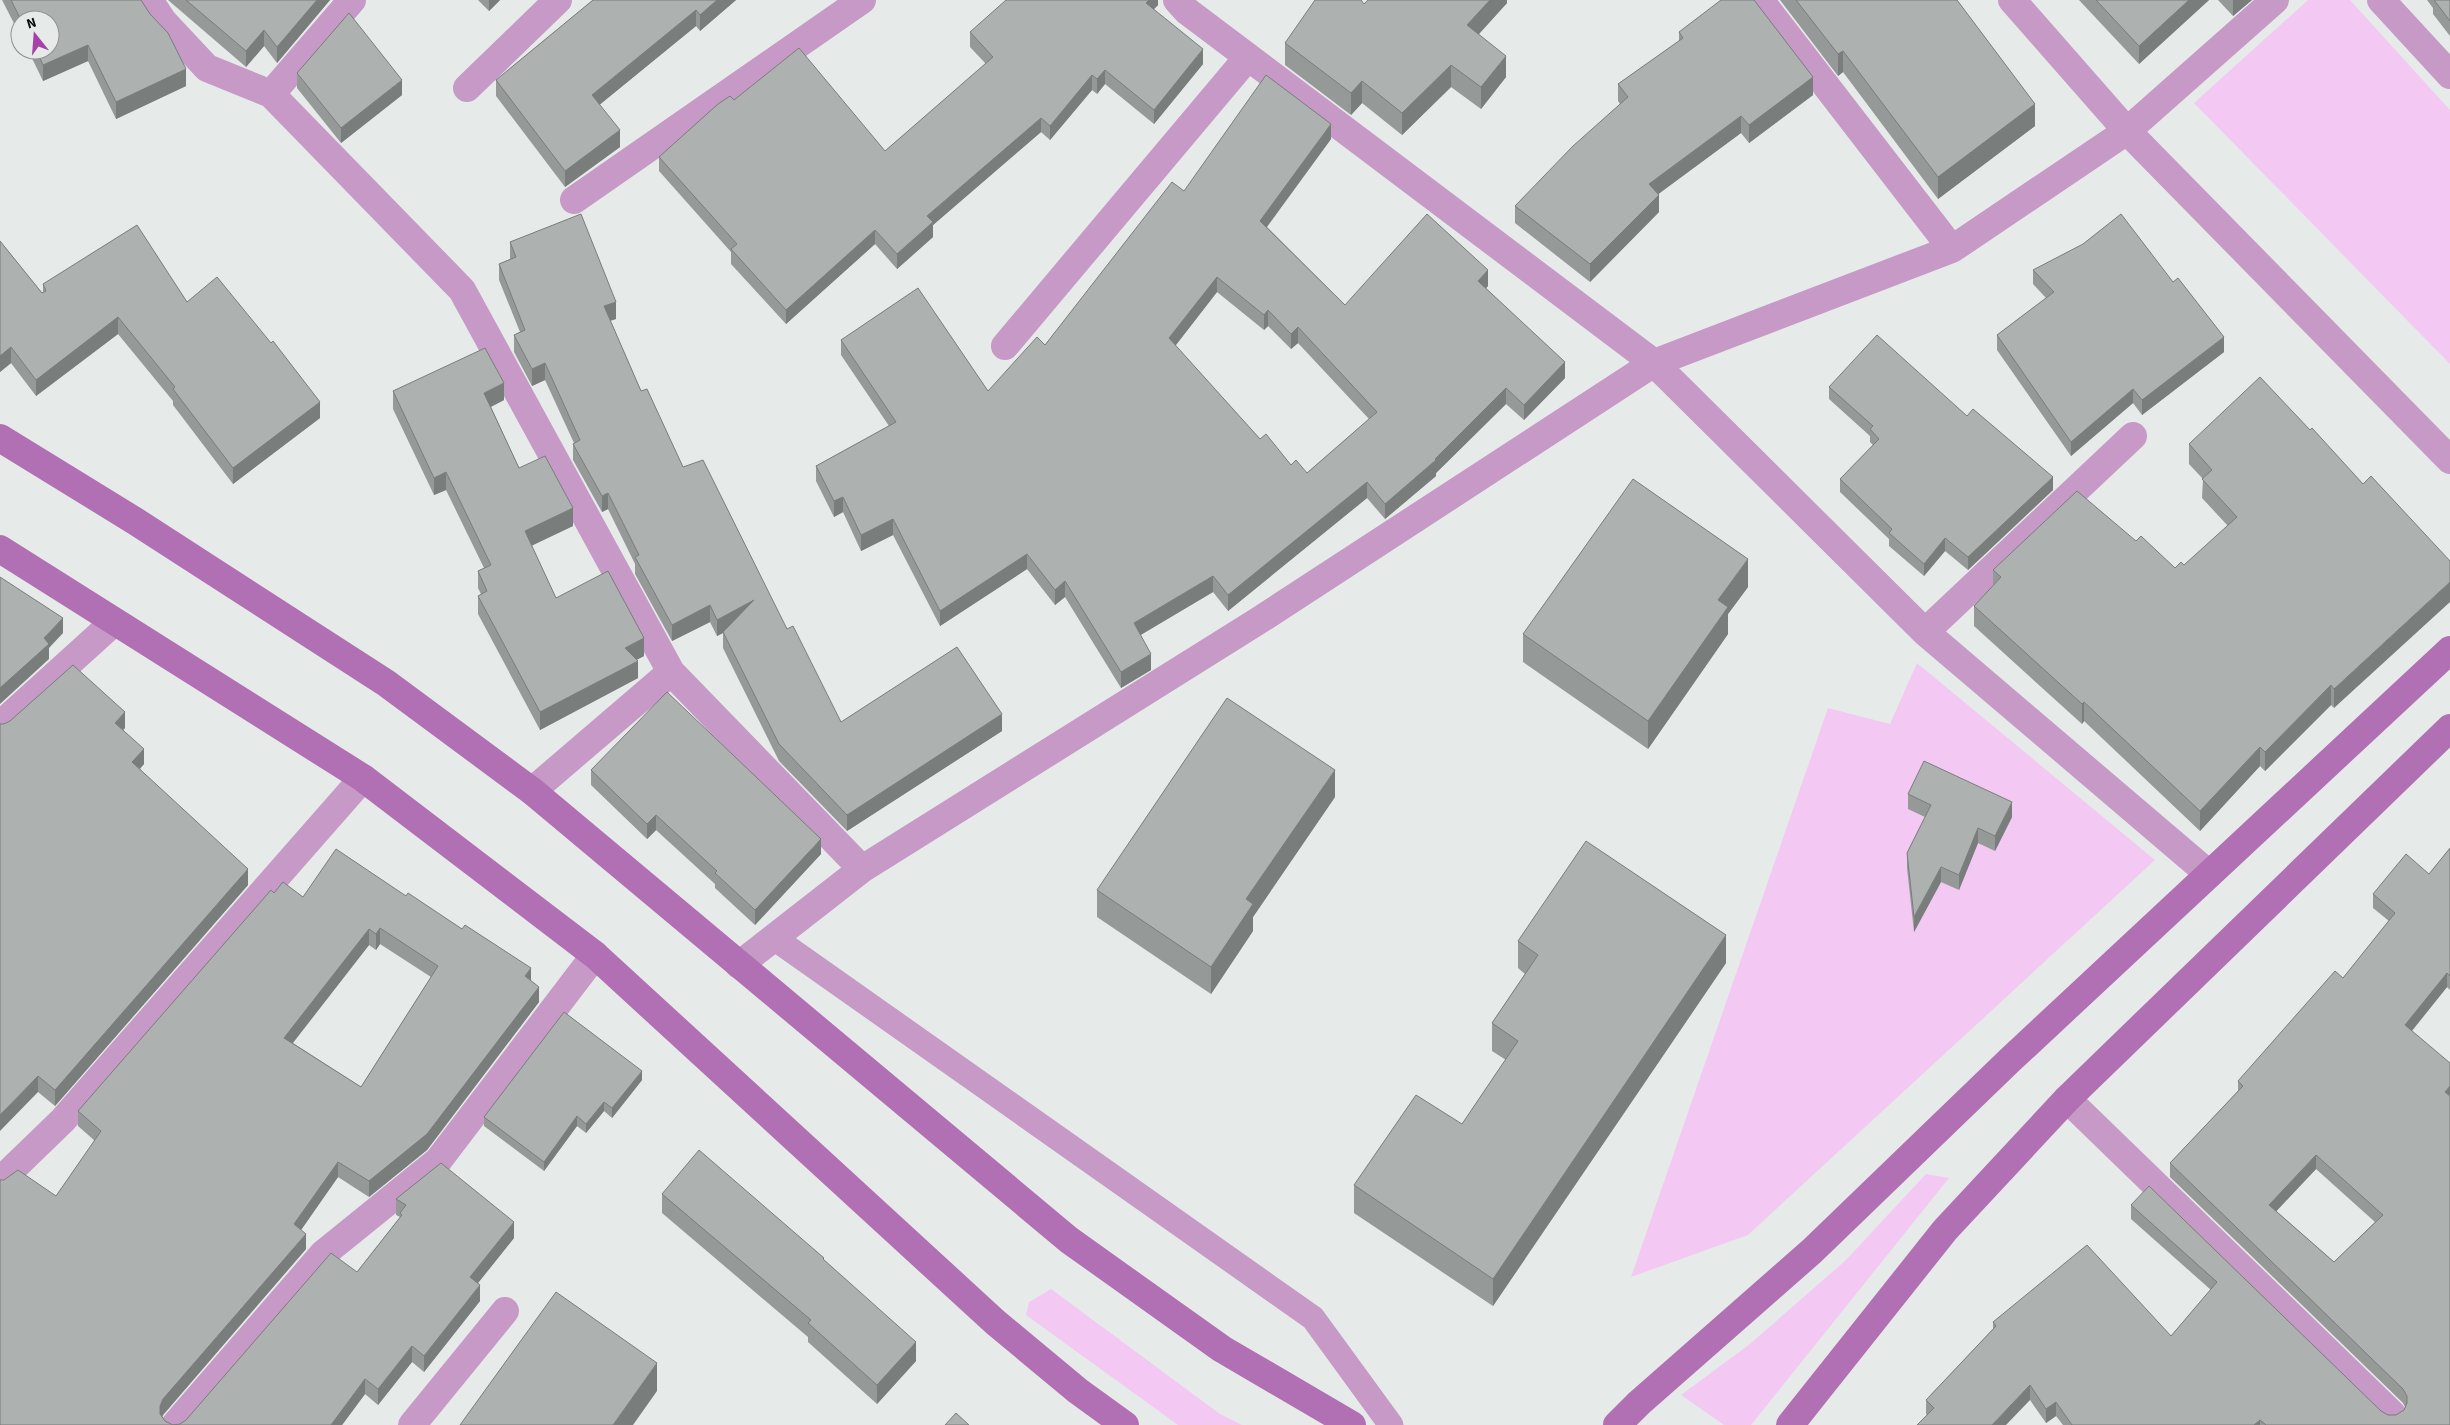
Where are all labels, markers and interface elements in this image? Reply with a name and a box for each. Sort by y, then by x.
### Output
north arrow [10,10,60,60]
text: N [24,13,39,34]

